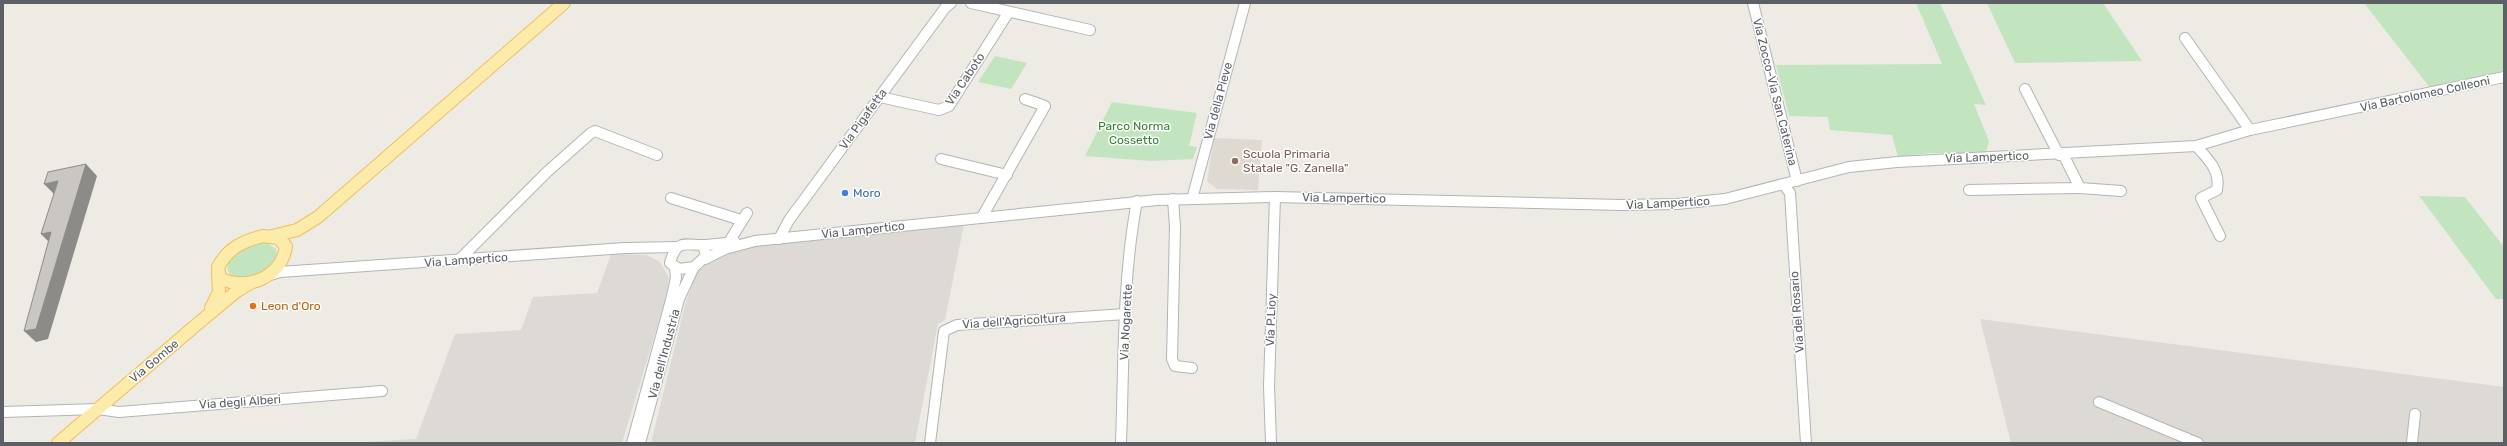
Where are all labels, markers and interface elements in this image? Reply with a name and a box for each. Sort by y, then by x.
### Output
street label: Via Zocco-Via San Caterina [1750,17,1800,167]
street label: Via Caboto [942,50,988,108]
street label: Via della Pieve [1201,60,1235,141]
street label: Via Bartolomeo Colleoni [2359,73,2491,115]
street label: Via Pigafetta [836,86,890,152]
park label: Parco Norma Cossetto [1098,119,1170,147]
place label: Scuola Primaria Statale "G. Zanella" [1243,147,1349,175]
street label: Via Lampertico [1945,149,2029,165]
marker: Scuola Primaria Statale "G. Zanella" [1230,156,1240,166]
place label: Moro [853,186,881,200]
marker: Moro [840,188,850,198]
street label: Via Lampertico [1302,190,1386,206]
street label: Via Lampertico [1626,194,1710,212]
street label: Via Lampertico [821,219,906,241]
street label: Via Lampertico [424,250,508,270]
street label: Via del Rosario [1787,271,1807,353]
street label: Via Nogarette [1117,283,1135,361]
street label: Via P.Lioy [1263,293,1279,347]
place label: Leon d'Oro [261,299,321,313]
marker: Leon d'Oro [248,301,258,311]
street label: Via dell'Industria [645,308,683,400]
street label: Via dell'Agricoltura [962,310,1066,332]
street label: Via Gombe [127,336,182,386]
street label: Via degli Alberi [199,392,281,412]

